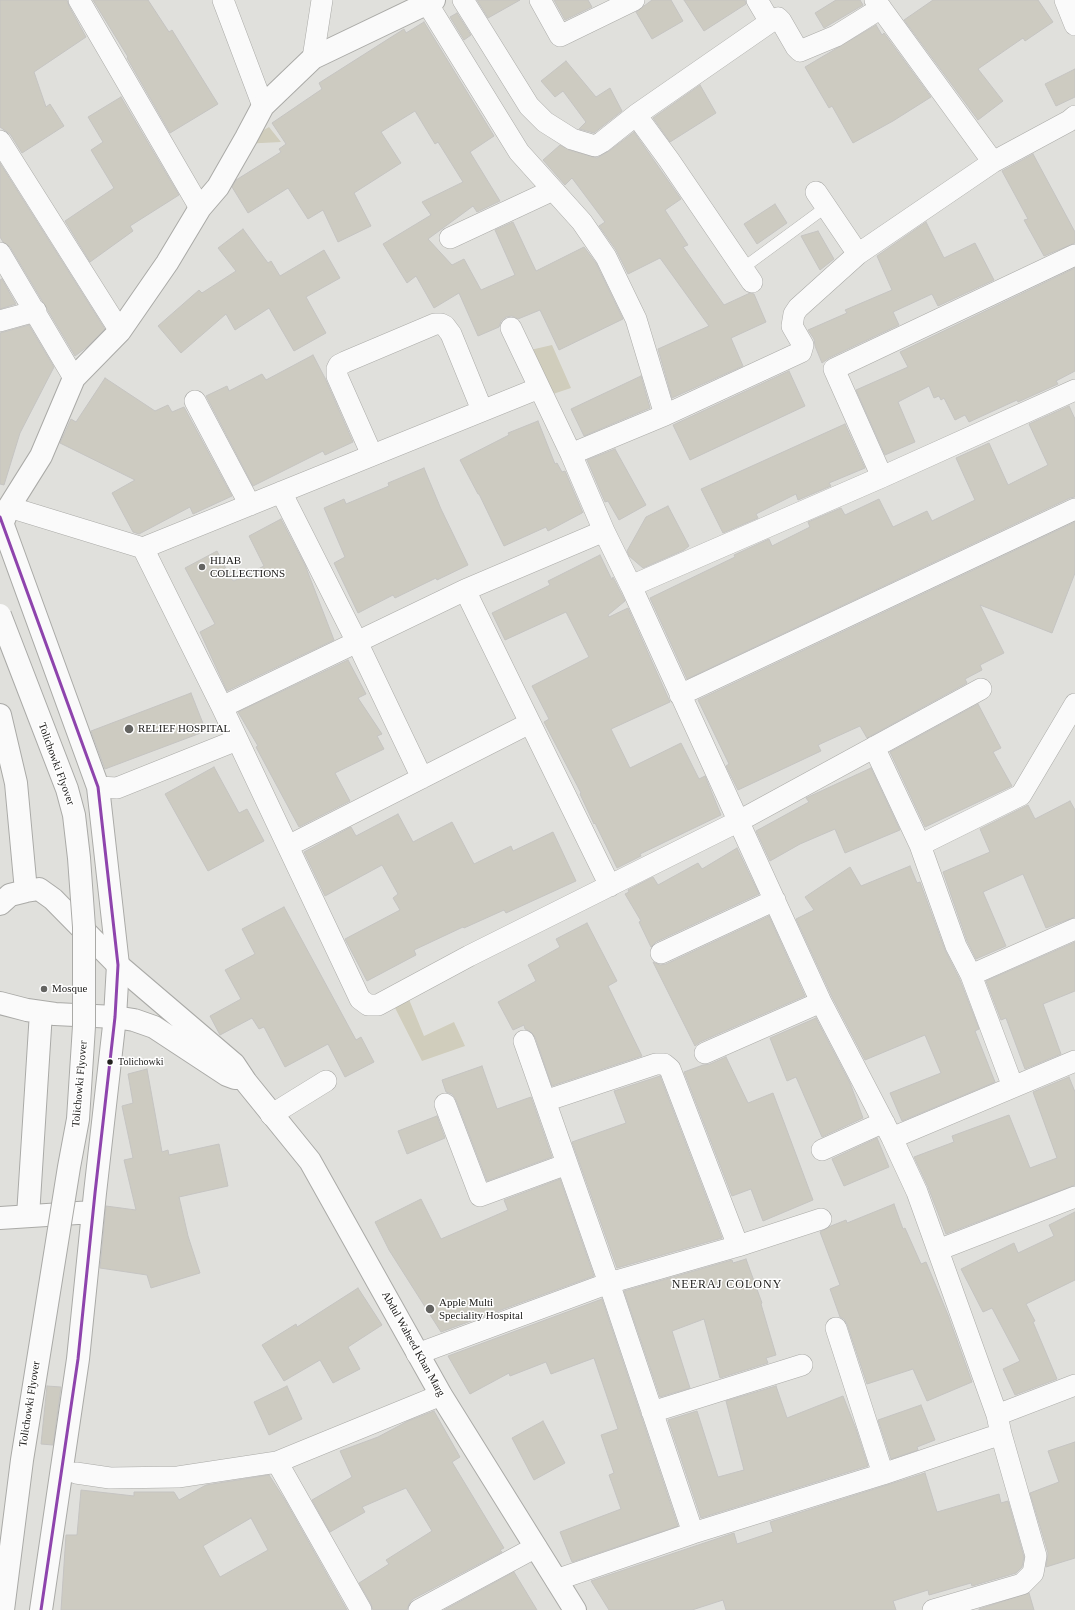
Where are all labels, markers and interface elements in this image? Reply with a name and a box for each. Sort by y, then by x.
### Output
place label: HIJAB COLLECTIONS [210,554,285,580]
marker: HIJAB COLLECTIONS [197,562,207,572]
street label: Tolichowki Flyover [35,721,77,807]
place label: RELIEF HOSPITAL [138,722,230,736]
marker: RELIEF HOSPITAL [123,723,135,735]
place label: Mosque [52,982,87,996]
marker: Mosque [39,984,49,994]
street label: Tolichowki Flyover [70,1040,90,1128]
place label: Tolichowki [118,1056,163,1068]
marker: Tolichowki [105,1057,115,1067]
district label: NEERAJ COLONY [672,1278,782,1292]
street label: Abdul Waheed Khan Marg [379,1289,447,1399]
place label: Apple Multi Speciality Hospital [439,1296,523,1322]
marker: Apple Multi Speciality Hospital [424,1303,436,1315]
street label: Tolichowki Flyover [17,1360,43,1448]

